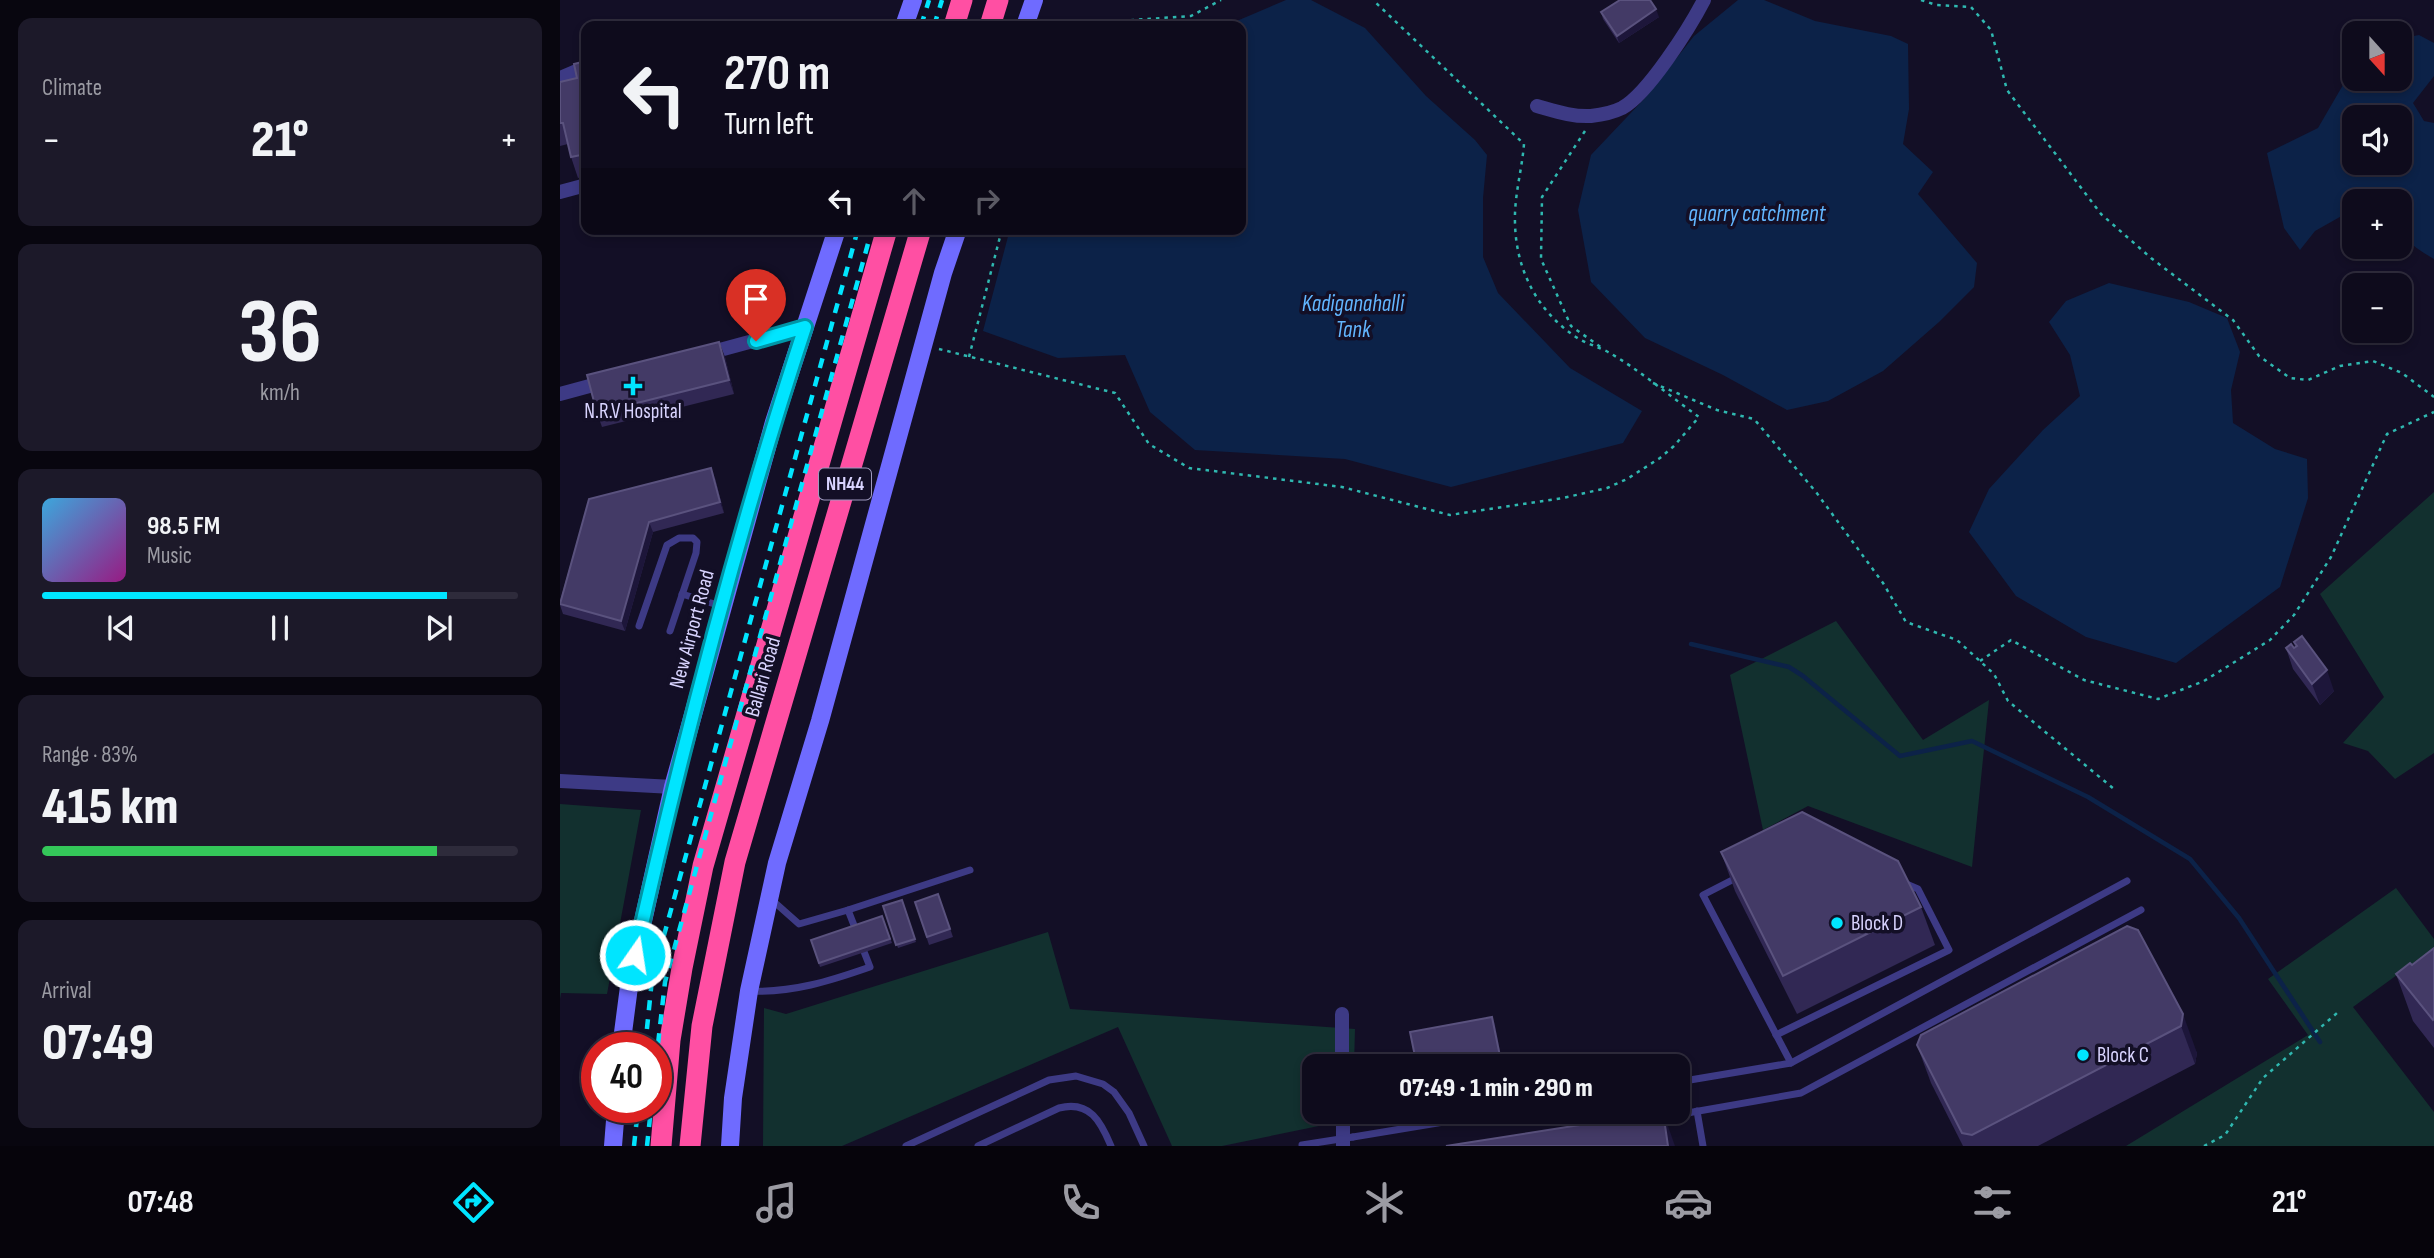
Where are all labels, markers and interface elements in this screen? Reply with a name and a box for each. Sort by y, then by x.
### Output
north arrow [2342,21,2412,91]
map controls [2342,21,2412,343]
text: 270 m [724,45,830,104]
icon: left [609,49,700,140]
text: Climate [42,74,102,102]
text: Turn left [724,105,814,144]
button: sound [2342,105,2412,175]
text: 21° [251,109,309,172]
text: − [42,118,61,163]
text: + [499,118,518,163]
icon: left [822,182,860,220]
icon: ahead [895,182,933,220]
icon: right [968,182,1006,220]
button: + [2342,189,2412,259]
water label: quarry catchment [1688,200,1827,228]
pin [726,269,786,341]
button: − [2342,273,2412,343]
text: 36 [238,279,322,388]
icon: arrive [737,280,775,318]
water label: Kadiganahalli Tank [1302,290,1405,344]
marker: N.R.V Hospital [623,376,643,396]
text: km/h [260,379,300,407]
place label: N.R.V Hospital [584,399,682,424]
road number: NH44 [819,468,871,499]
text: 98.5 FM [147,511,220,542]
text: Music [147,542,192,570]
street label: New Airport Road [664,567,720,691]
icon: previous [102,609,140,647]
icon: pause [261,609,299,647]
icon: next [420,609,458,647]
street label: Ballari Road [740,634,786,720]
text: Range · 83% [42,741,138,769]
text: 415 km [42,776,178,839]
place label: Block D [1851,911,1903,936]
marker: Block D [1829,915,1845,931]
position arrow [598,918,672,992]
text: Arrival [42,977,91,1005]
text: 07:49 [42,1012,154,1075]
speed limit sign: 40 [581,1032,672,1123]
place label: Block C [2097,1043,2149,1068]
marker: Block C [2075,1047,2091,1063]
text: 07:49 · 1 min · 290 m [1399,1073,1593,1104]
icon: directions [449,1178,498,1227]
icon: music [752,1178,801,1227]
icon: phone [1056,1178,1105,1227]
icon: climate [1360,1178,1409,1227]
icon: car [1664,1178,1713,1227]
icon: filters [1968,1178,2017,1227]
text: 07:48 [127,1183,194,1222]
text: 21° [2272,1183,2307,1222]

